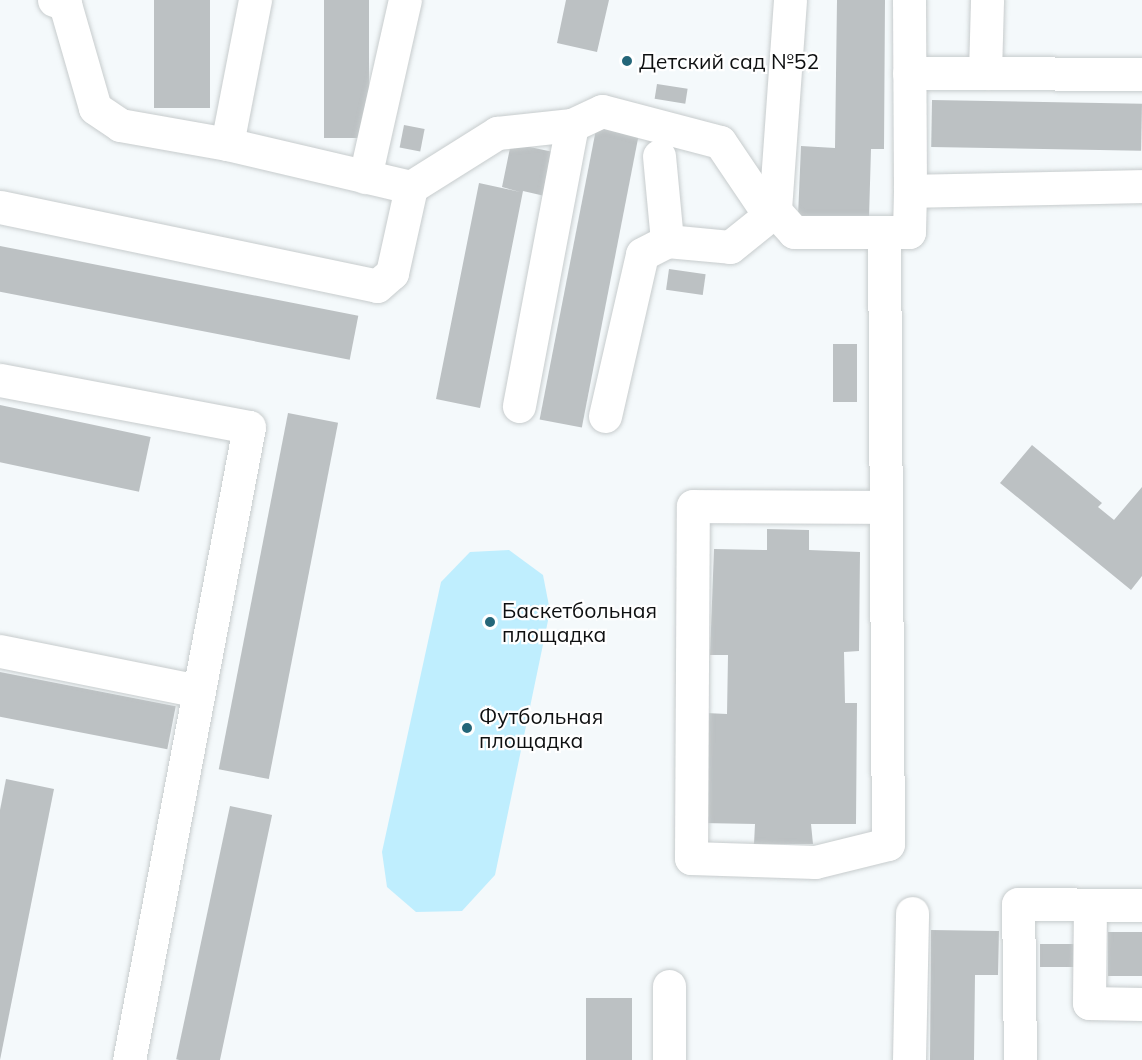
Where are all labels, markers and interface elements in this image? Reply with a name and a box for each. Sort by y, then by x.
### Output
place label: Детский сад №52 [639,48,819,74]
marker: Детский сад №52 [620,54,634,68]
place label: Баскетбольная площадка [502,597,657,647]
marker: Баскетбольная площадка [483,615,497,629]
place label: Футбольная площадка [479,703,603,753]
marker: Футбольная площадка [460,721,474,735]

